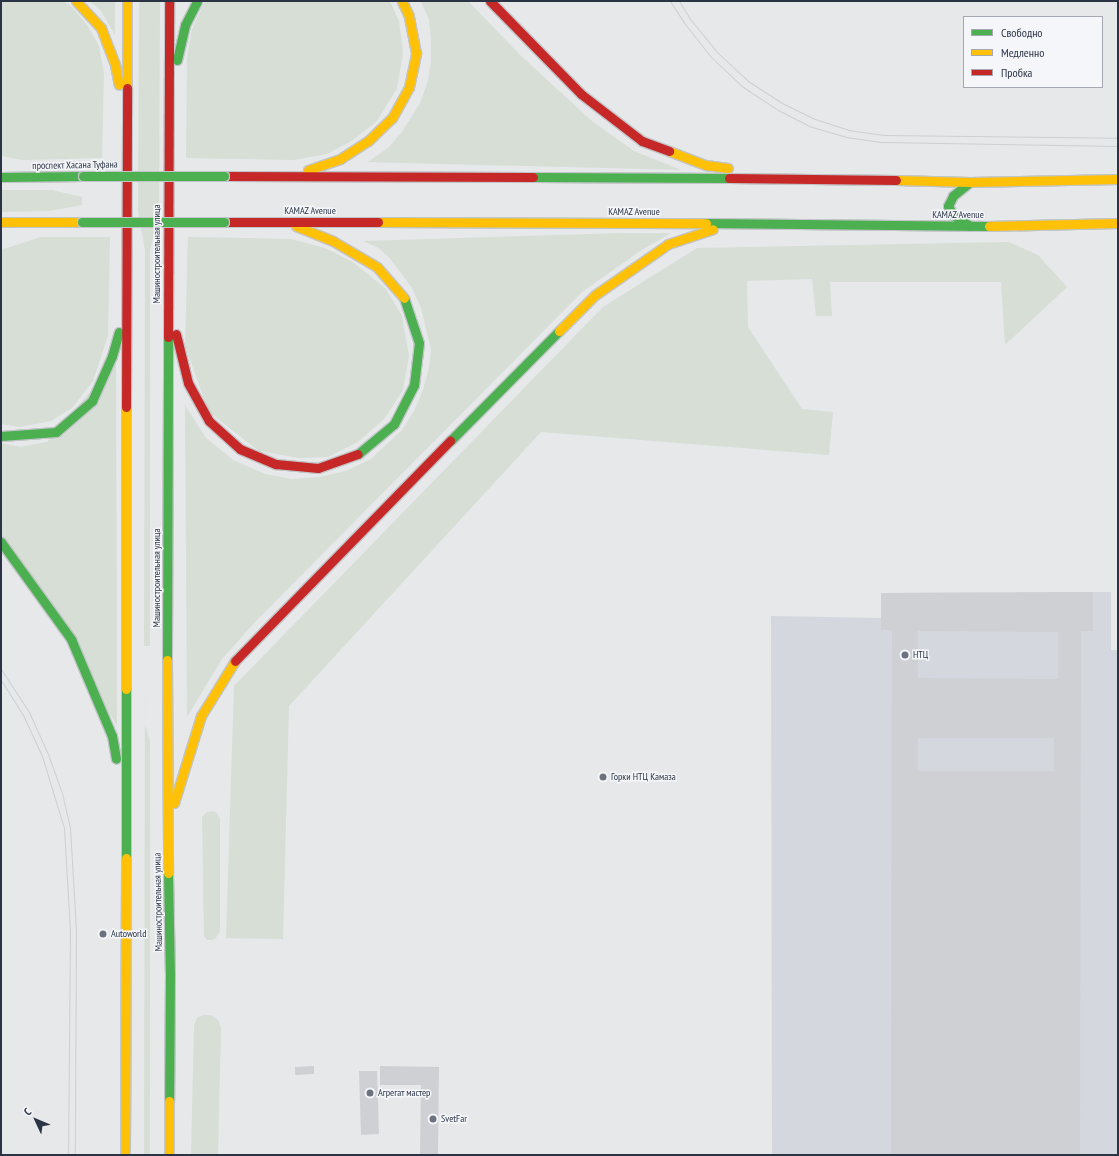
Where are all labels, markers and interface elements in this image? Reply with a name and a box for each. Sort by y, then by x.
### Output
legend [963,16,1103,88]
text: Свободно [1001,25,1043,40]
text: Медленно [1001,45,1044,60]
text: Пробка [1001,65,1032,80]
street label: проспект Хасана Туфана [32,158,118,172]
street label: Машиностроительная улица [151,205,163,303]
street label: KAMAZ Avenue [284,205,336,217]
street label: KAMAZ Avenue [608,206,660,218]
street label: KAMAZ Avenue [932,209,984,221]
street label: Машиностроительная улица [151,529,163,627]
place label: НТЦ [913,649,928,661]
marker: НТЦ [900,650,910,660]
place label: Горки НТЦ Камаза [611,771,676,783]
marker: Горки НТЦ Камаза [598,772,608,782]
street label: Машиностроительная улица [151,852,165,952]
place label: Autoworld [111,928,146,940]
marker: Autoworld [98,929,108,939]
place label: Агрегат мастер [378,1087,431,1099]
marker: Агрегат мастер [365,1088,375,1098]
north arrow [16,1100,56,1140]
text: С [21,1105,34,1118]
place label: SvetFar [441,1113,467,1125]
marker: SvetFar [428,1114,438,1124]

